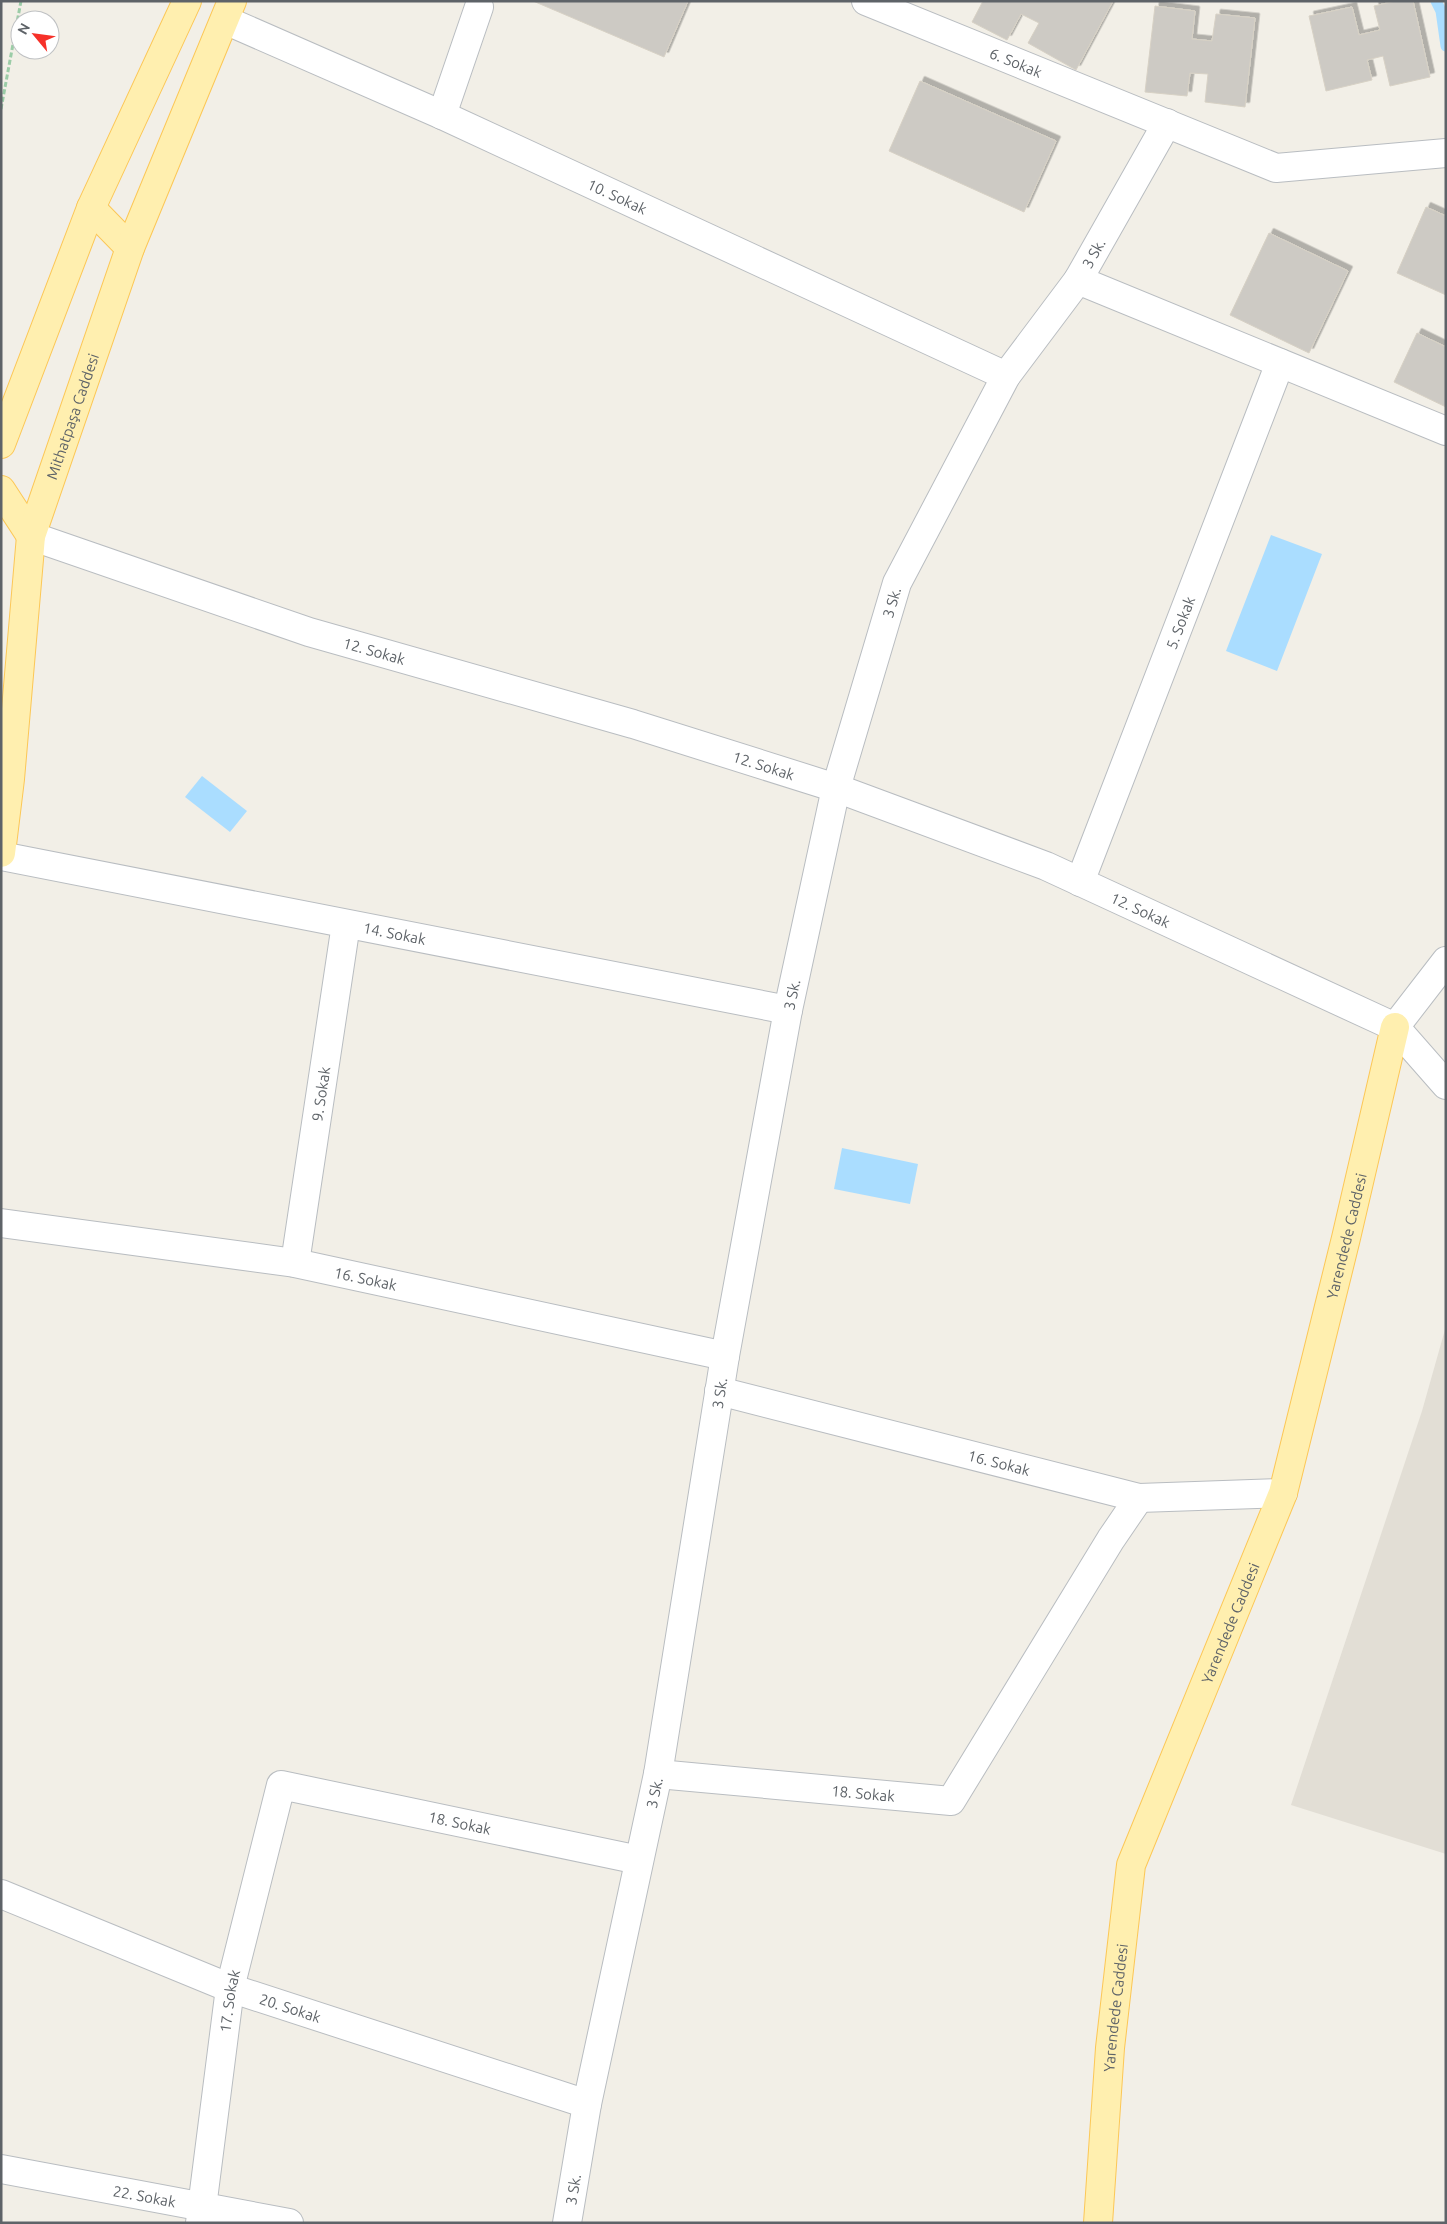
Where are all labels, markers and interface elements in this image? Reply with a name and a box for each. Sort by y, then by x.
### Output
north arrow [10,10,60,60]
text: N [14,20,33,37]
street label: 6. Sokak [987,44,1045,81]
street label: 10. Sokak [585,175,650,217]
street label: 3 Sk. [1078,235,1108,271]
street label: Mithatpaşa Caddesi [43,351,102,481]
street label: 3 Sk. [879,585,904,620]
street label: 5. Sokak [1162,593,1198,651]
street label: 12. Sokak [341,634,408,668]
street label: 12. Sokak [731,748,797,783]
street label: 12. Sokak [1108,889,1173,931]
street label: 14. Sokak [362,919,428,948]
street label: 3 Sk. [780,978,803,1012]
street label: 9. Sokak [308,1065,333,1122]
street label: Yarendede Caddesi [1323,1171,1369,1301]
street label: 16. Sokak [333,1263,399,1293]
street label: 3 Sk. [708,1376,730,1410]
street label: 16. Sokak [966,1446,1032,1479]
street label: Yarendede Caddesi [1198,1560,1262,1686]
street label: 3 Sk. [642,1776,666,1810]
street label: 18. Sokak [831,1782,896,1804]
street label: 18. Sokak [427,1808,493,1837]
street label: Yarendede Caddesi [1100,1943,1130,2072]
street label: 17. Sokak [216,1967,243,2033]
street label: 20. Sokak [257,1990,324,2026]
street label: 3 Sk. [562,2173,584,2206]
street label: 22. Sokak [112,2182,178,2210]

